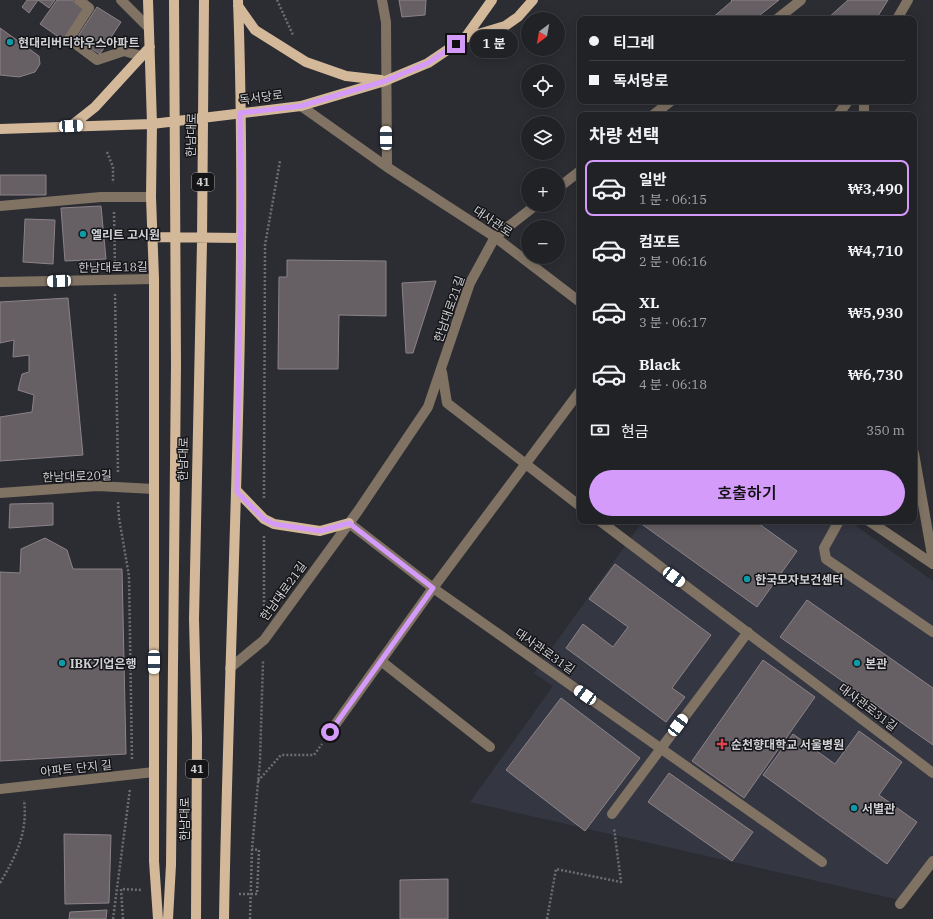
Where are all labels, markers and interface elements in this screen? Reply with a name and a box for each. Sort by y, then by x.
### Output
north arrow [521,12,565,56]
map controls [521,12,565,264]
callout: 1 분 [470,30,518,58]
text: 티그레 [613,33,654,52]
place label: 현대리버티하우스아파트 [18,35,139,50]
route end [447,35,465,53]
text: 1 분 [483,35,505,52]
marker: 현대리버티하우스아파트 [5,37,15,47]
button: locate [521,64,565,108]
text: 독서당로 [613,71,668,90]
street label: 독서당로 [238,87,284,107]
street label: 한남대로 [183,113,199,157]
button: layers [521,116,565,160]
car [59,119,83,133]
text: 차량 선택 [589,124,659,147]
car [380,126,392,150]
button: + [521,168,565,212]
icon: car [591,170,627,206]
text: 일반 [639,170,667,189]
road number: 41 [192,173,214,191]
text: ₩3,490 [848,179,903,198]
text: 1 분 · 06:15 [639,191,707,208]
street label: 대사관로 [470,202,516,240]
button: − [521,220,565,264]
place label: 엘리트 고시원 [91,227,160,242]
marker: 엘리트 고시원 [78,229,88,239]
icon: car [591,232,627,268]
text: 컴포트 [639,232,680,251]
text: ₩4,710 [848,241,903,260]
text: 2 분 · 06:16 [639,253,707,270]
street label: 한남대로18길 [78,259,148,275]
street label: 한남대로21길 [431,274,467,344]
car [47,275,71,287]
text: XL [639,293,659,312]
icon: car [591,294,627,330]
text: ₩5,930 [848,303,903,322]
text: 3 분 · 06:17 [639,314,707,331]
text: Black [639,355,680,374]
icon: car [591,356,627,392]
text: ₩6,730 [848,365,903,384]
text: 4 분 · 06:18 [639,376,707,393]
icon: cash [589,419,611,441]
text: 현금 [621,422,649,441]
text: 350 m [866,422,905,439]
street label: 한남대로 [175,437,191,481]
street label: 한남대로20길 [42,467,112,485]
button: 호출하기 [589,470,905,516]
street label: 한남대로21길 [256,558,310,624]
car [661,565,687,589]
place label: 한국모자보건센터 [755,572,843,587]
marker: 한국모자보건센터 [742,574,752,584]
street label: 대사관로31길 [512,625,578,677]
car [148,650,160,674]
place label: IBK기업은행 [70,656,136,671]
place label: 본관 [865,656,887,671]
marker: IBK기업은행 [57,658,67,668]
marker: 본관 [852,658,862,668]
street label: 대사관로31길 [836,680,900,734]
car [572,683,598,707]
car [666,712,690,738]
route start [321,723,339,741]
place label: 순천향대학교 서울병원 [731,737,844,752]
marker: 순천향대학교 서울병원 [716,738,728,750]
street label: 아파트 단지 길 [40,757,112,779]
road number: 41 [186,760,208,778]
street label: 한남대로 [177,797,192,841]
place label: 서별관 [862,801,895,816]
marker: 서별관 [849,803,859,813]

